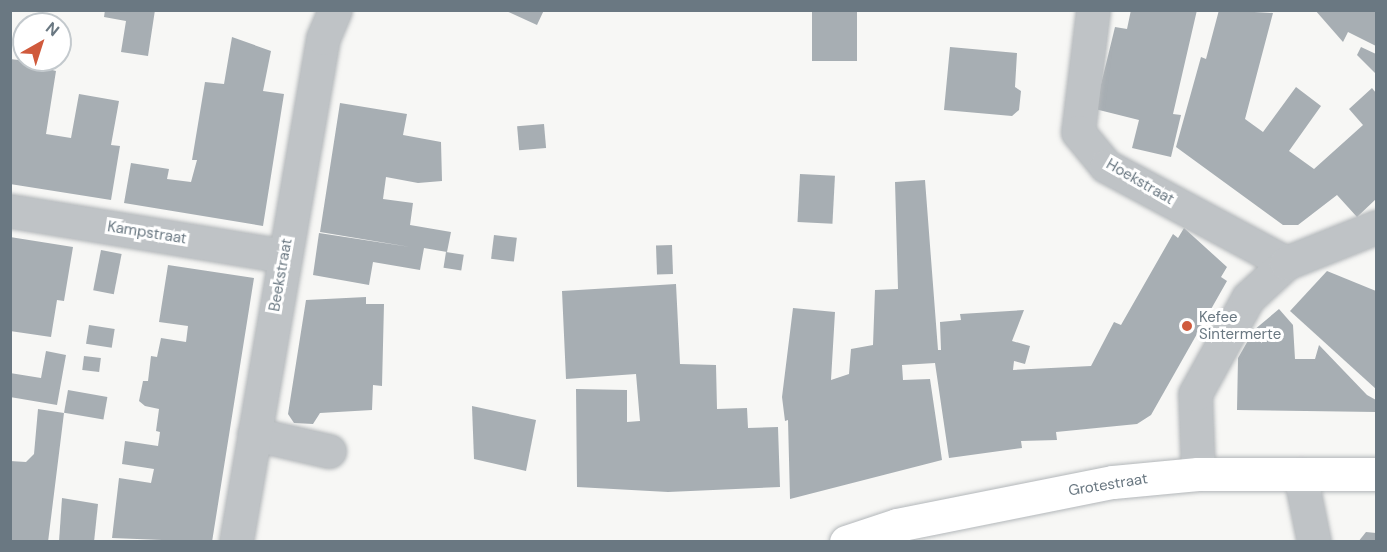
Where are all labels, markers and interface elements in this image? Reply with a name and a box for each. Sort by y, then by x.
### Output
north arrow [12,12,72,72]
text: N [41,17,64,41]
street label: Hoekstraat [1103,155,1177,209]
street label: Kampstraat [106,218,188,248]
street label: Beekstraat [266,237,296,313]
place label: Kefee Sintermerte [1199,308,1281,343]
marker: Kefee Sintermerte [1180,319,1194,333]
street label: Grotestraat [1067,470,1149,500]

